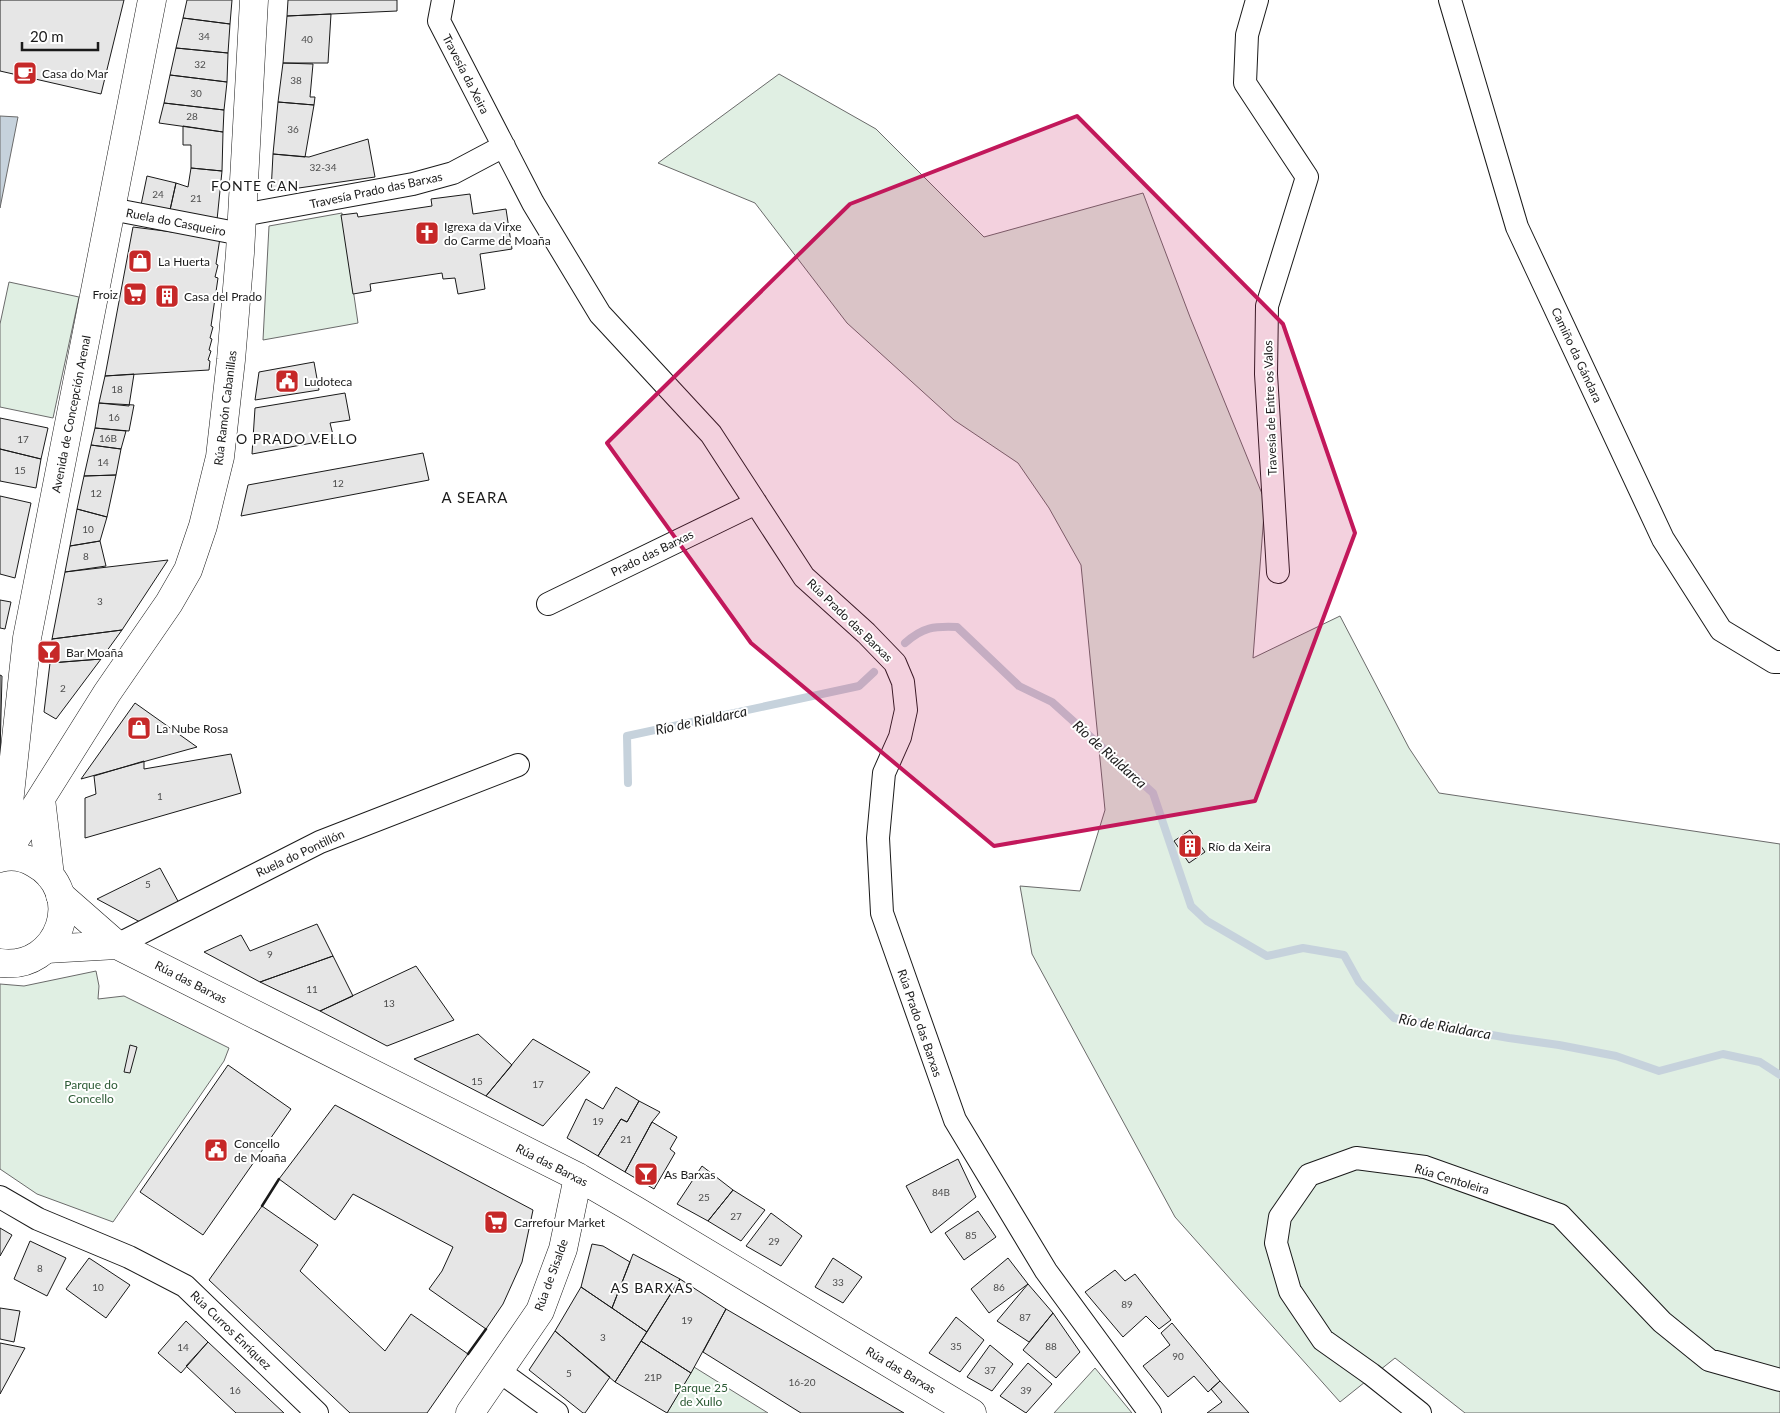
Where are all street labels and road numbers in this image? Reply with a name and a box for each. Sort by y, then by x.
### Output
street label: Travesía da Xeira [439,31,493,117]
street label: Travesía Prado das Barxas [308,169,444,211]
street label: Ruela do Casqueiro [125,205,227,239]
street label: Camiño da Gándara [1548,305,1606,405]
street label: Avenida de Concepción Arenal [48,334,94,494]
street label: Travesía de Entre os Valos [1260,340,1280,476]
street label: Rúa Ramón Cabanillas [210,350,240,466]
street label: Prado das Barxas [608,527,696,579]
street label: Rúa Prado das Barxas [804,575,896,665]
street label: Ruela do Pontillón [253,826,347,880]
street label: Rúa das Barxas [152,957,230,1007]
street label: Rúa Prado das Barxas [895,967,945,1079]
street label: Rúa das Barxas [513,1140,591,1190]
street label: Rúa Centoleira [1413,1161,1491,1197]
street label: Rúa de Sisalde [531,1237,571,1313]
street label: Rúa Curros Enríquez [187,1287,275,1373]
street label: Rúa das Barxas [863,1343,939,1397]

